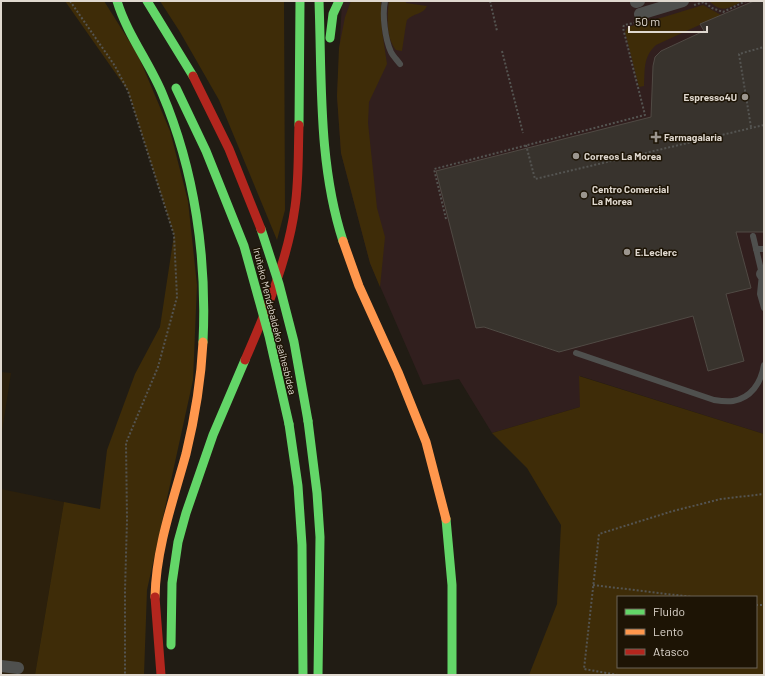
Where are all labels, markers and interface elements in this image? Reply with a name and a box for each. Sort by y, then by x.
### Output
scale bar [629,8,707,34]
text: 50 m [635,14,660,28]
place label: Espresso4U [683,91,737,103]
marker: Espresso4U [740,92,750,102]
place label: Farmagalaria [664,131,722,143]
marker: Farmagalaria [651,132,661,142]
place label: Correos La Morea [584,150,661,162]
marker: Correos La Morea [571,151,581,161]
place label: Centro Comercial La Morea [592,183,669,207]
marker: Centro Comercial La Morea [579,190,589,200]
street label: Iruñeko Mendebaldeko saihesbidea [251,246,299,396]
place label: E.Leclerc [635,246,678,258]
marker: E.Leclerc [622,247,632,257]
legend [617,596,757,668]
text: Fluido [653,604,685,618]
text: Lento [653,624,683,638]
text: Atasco [653,644,689,658]

